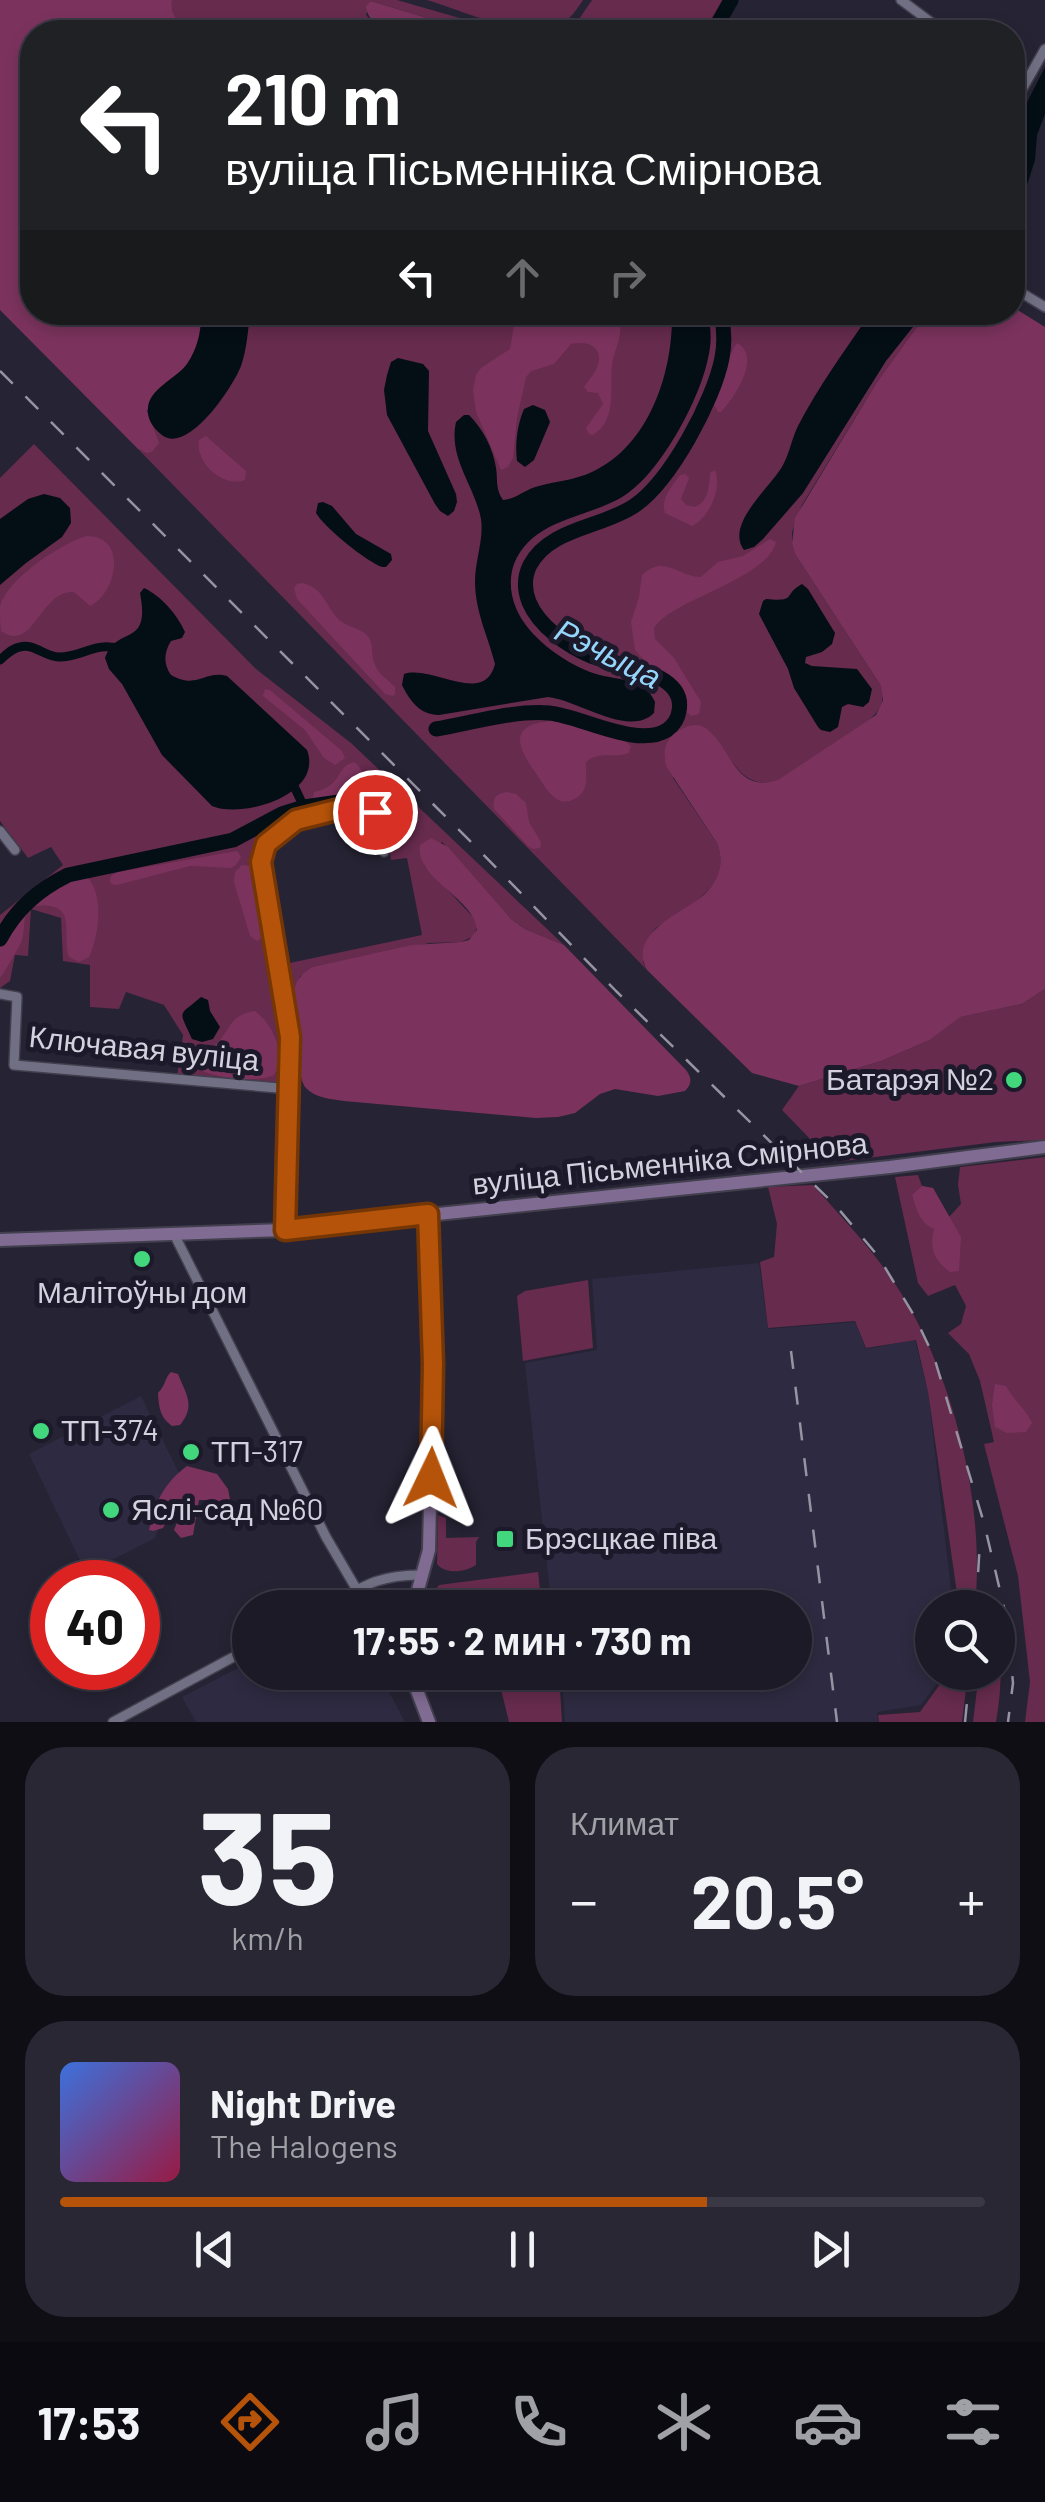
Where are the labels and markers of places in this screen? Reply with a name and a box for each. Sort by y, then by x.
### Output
pin [333,770,418,855]
place label: Батарэя №2 [826,1060,994,1096]
marker: Батарэя №2 [1003,1069,1025,1091]
marker: Малітоўны дом [131,1248,153,1270]
place label: Малітоўны дом [37,1273,247,1309]
place label: ТП-374 [61,1411,159,1447]
marker: ТП-374 [30,1420,52,1442]
place label: ТП-317 [211,1432,303,1468]
marker: ТП-317 [180,1441,202,1463]
place label: Яслі-сад №60 [131,1490,323,1526]
marker: Яслі-сад №60 [100,1499,122,1521]
place label: Брэсцкае піва [525,1519,718,1555]
marker: Брэсцкае піва [494,1528,516,1550]

